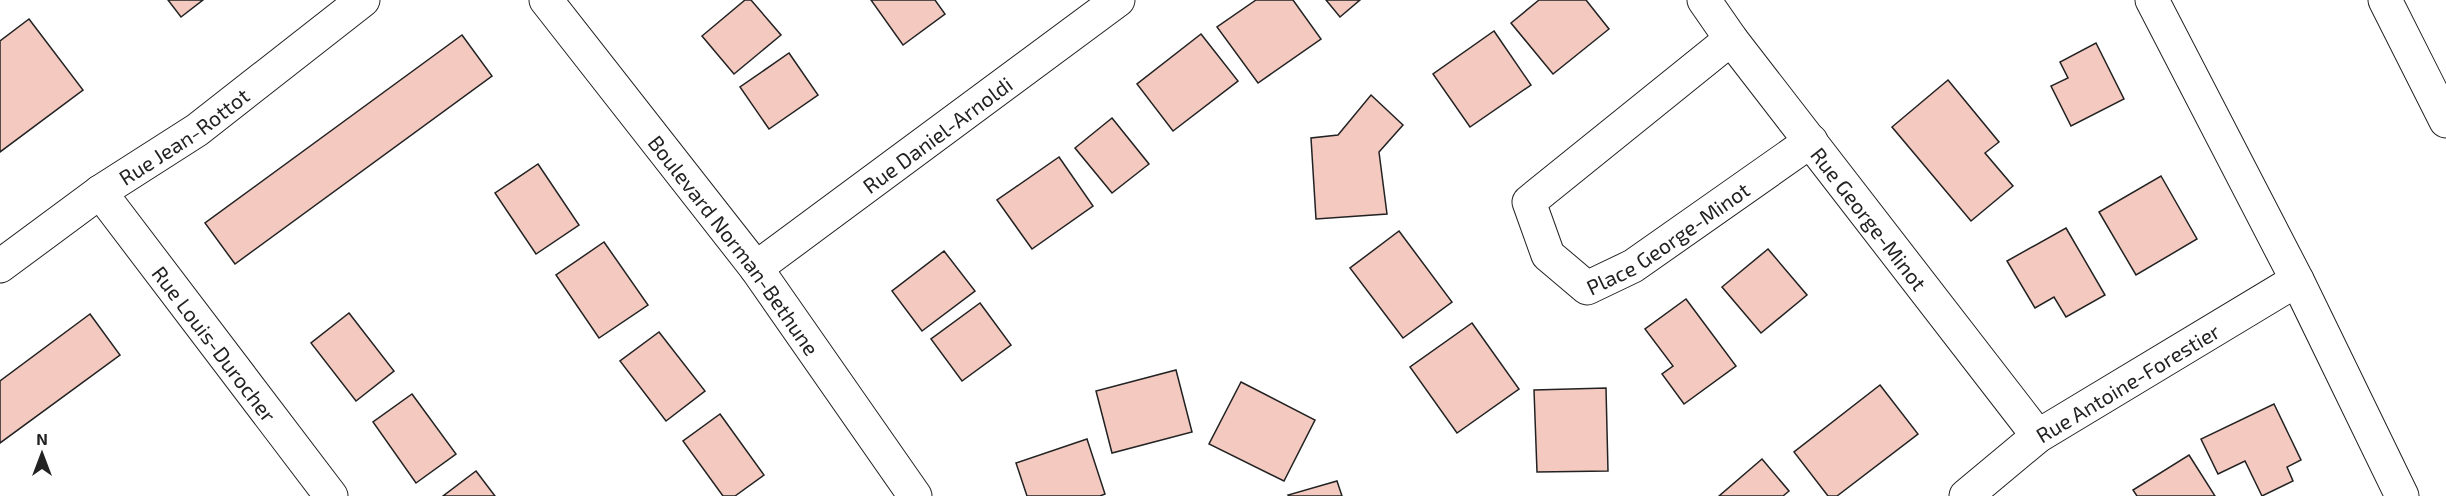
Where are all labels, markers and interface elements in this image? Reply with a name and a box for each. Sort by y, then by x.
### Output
street label: Rue Daniel-Arnoldi [857,71,1016,198]
street label: Rue Jean-Rottot [114,82,253,190]
street label: Boulevard Norman-Bethune [644,130,825,360]
street label: Rue George-Minot [1807,142,1933,295]
street label: Place George-Minot [1582,176,1754,299]
street label: Rue Louis-Durocher [148,260,282,427]
street label: Rue Antoine-Forestier [2031,317,2224,447]
north arrow [12,424,72,484]
text: N [36,429,48,448]

